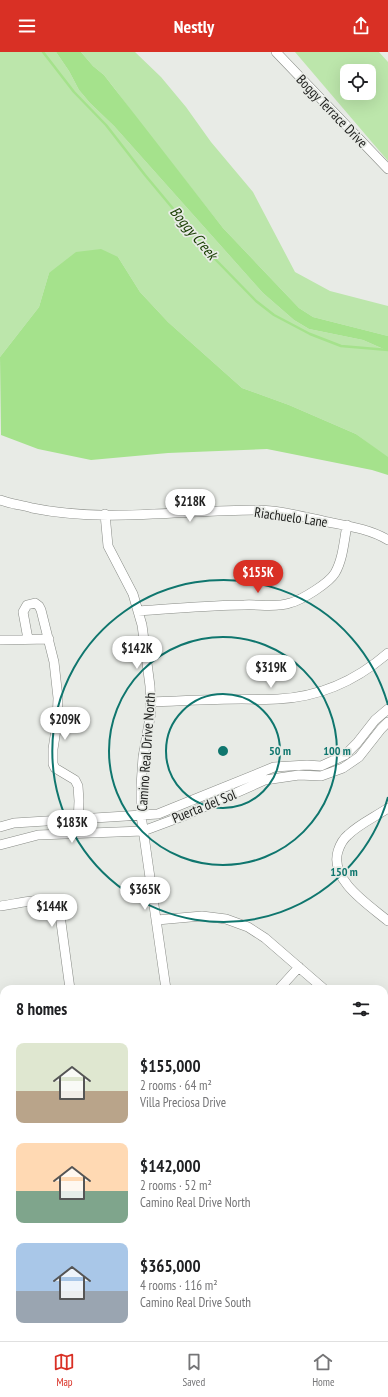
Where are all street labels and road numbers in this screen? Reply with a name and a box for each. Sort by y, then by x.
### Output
street label: Boggy Terrace Drive [293,71,372,152]
street label: Riachuelo Lane [253,503,329,531]
street label: Camino Real Drive North [133,692,159,812]
street label: Puerta del Sol [169,785,239,827]

